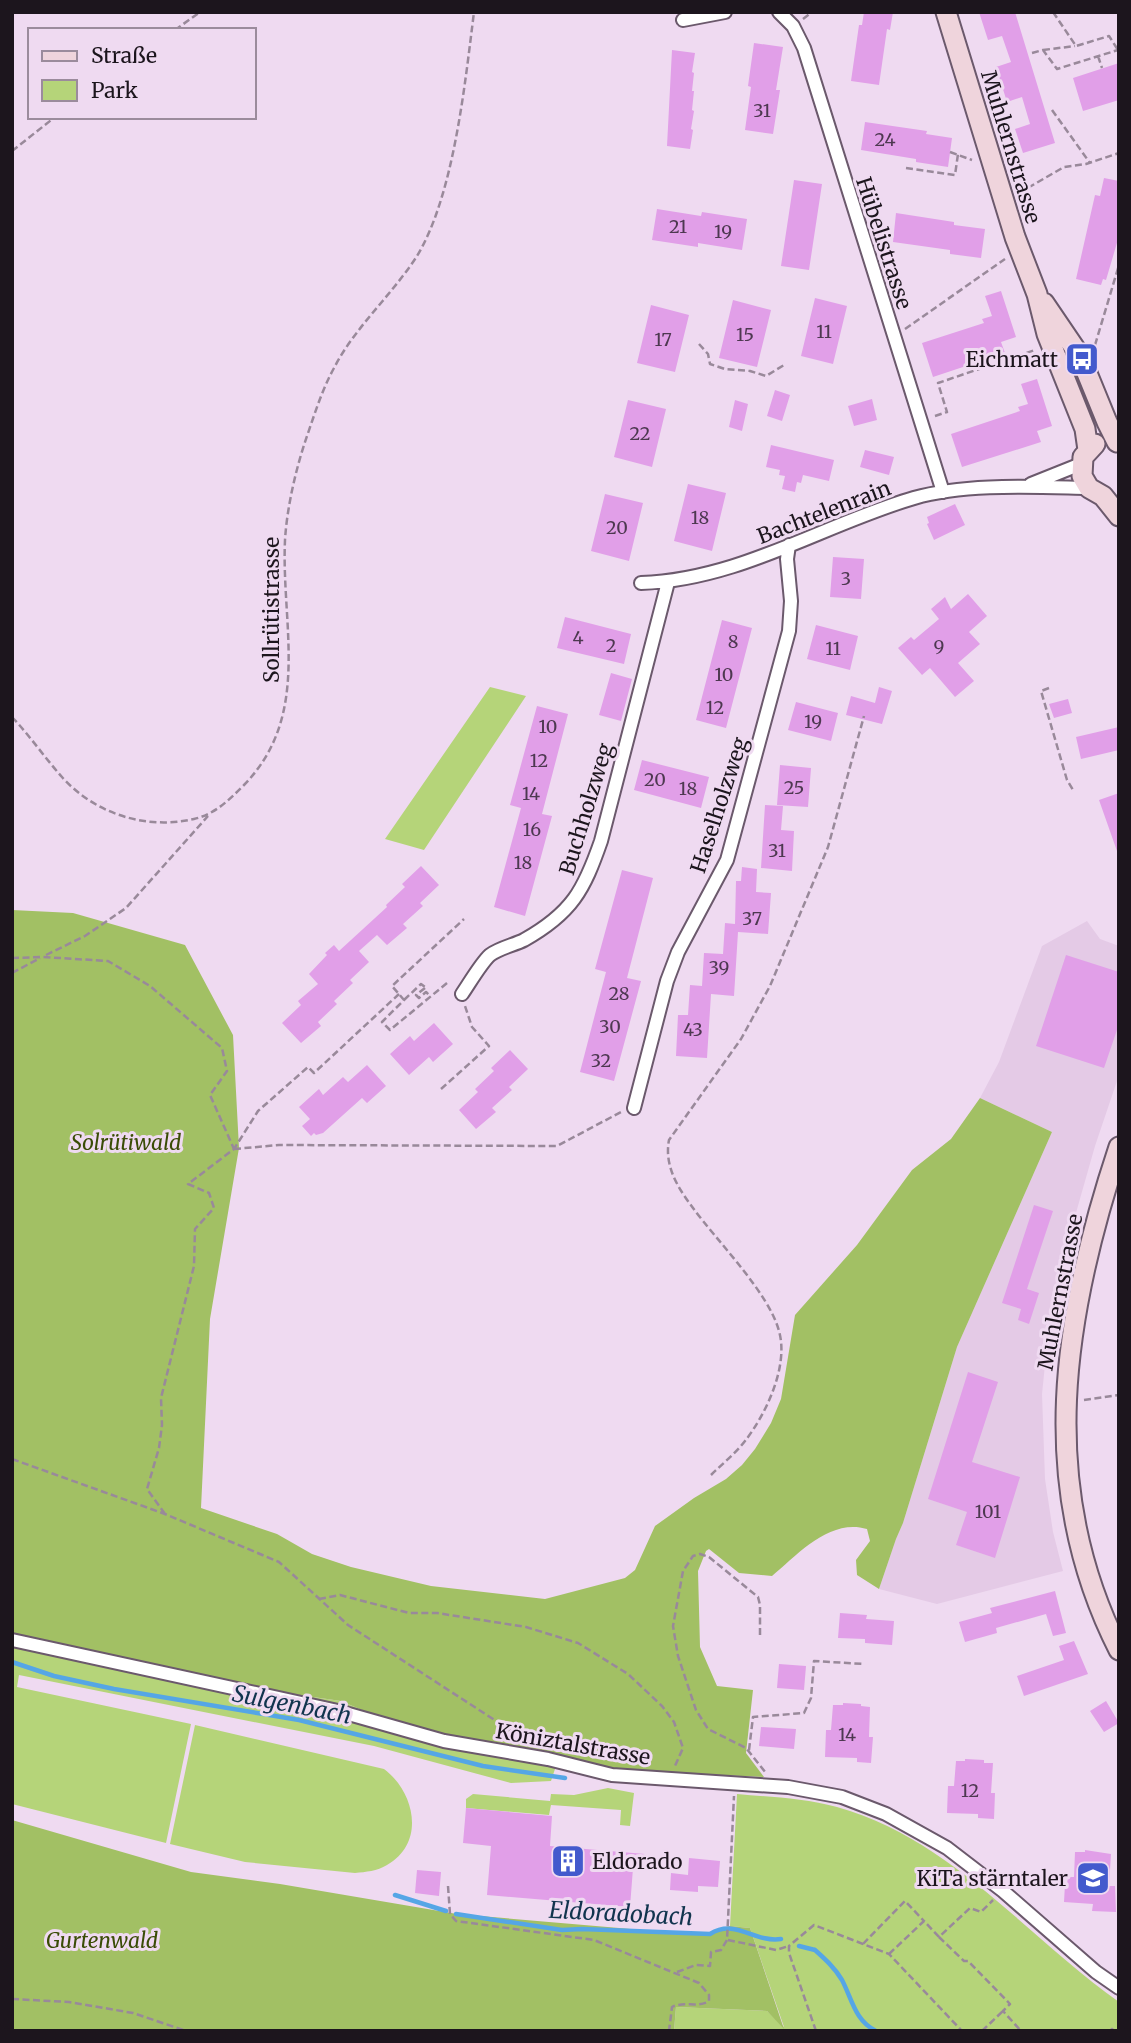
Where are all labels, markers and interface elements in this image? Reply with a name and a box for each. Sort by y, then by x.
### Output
legend [28,28,256,119]
text: Straße [91,42,157,69]
street label: Muhlernstrasse [975,67,1047,227]
text: Park [91,77,138,104]
house number: 31 [753,99,771,122]
house number: 24 [874,128,896,151]
street label: Hübelistrasse [850,174,918,313]
house number: 21 [669,215,687,238]
house number: 19 [714,220,732,243]
house number: 11 [816,320,832,343]
house number: 15 [736,323,754,346]
house number: 17 [654,328,672,351]
bus stop icon: Eichmatt [1063,340,1101,378]
place label: Eichmatt [965,346,1058,373]
house number: 22 [629,422,651,445]
street label: Bachtelenrain [753,474,895,550]
house number: 18 [691,506,709,529]
house number: 20 [606,516,628,539]
street label: Sollrütistrasse [258,537,285,683]
house number: 3 [841,567,851,590]
house number: 4 [572,626,584,649]
house number: 8 [728,630,738,653]
house number: 2 [606,634,616,657]
house number: 9 [934,635,944,658]
house number: 11 [825,637,841,660]
house number: 10 [715,663,733,686]
house number: 12 [706,696,724,719]
house number: 19 [804,710,822,733]
house number: 10 [539,715,557,738]
street label: Haselholzweg [684,733,754,876]
street label: Buchholzweg [553,739,619,878]
house number: 12 [530,749,548,772]
house number: 20 [644,768,666,791]
house number: 25 [784,776,804,799]
house number: 18 [679,777,697,800]
house number: 14 [522,782,540,805]
house number: 16 [523,818,541,841]
house number: 31 [768,839,786,862]
house number: 18 [514,851,532,874]
house number: 37 [742,907,762,930]
house number: 39 [709,956,729,979]
house number: 28 [608,982,630,1005]
house number: 30 [599,1015,621,1038]
house number: 43 [683,1018,703,1041]
house number: 32 [591,1049,611,1072]
park label: Solrütiwald [71,1129,181,1156]
street label: Muhlernstrasse [1032,1211,1088,1372]
house number: 101 [975,1500,1001,1523]
water label: Sulgenbach [230,1678,354,1730]
street label: Köniztalstrasse [494,1717,652,1771]
house number: 14 [838,1723,856,1746]
house number: 12 [961,1779,979,1802]
building icon: Eldorado [549,1842,587,1880]
place label: Eldorado [592,1848,683,1875]
school or university icon: KiTa stärntaler [1074,1859,1112,1897]
place label: KiTa stärntaler [916,1865,1068,1892]
water label: Eldoradobach [548,1895,694,1931]
park label: Gurtenwald [46,1927,158,1954]

